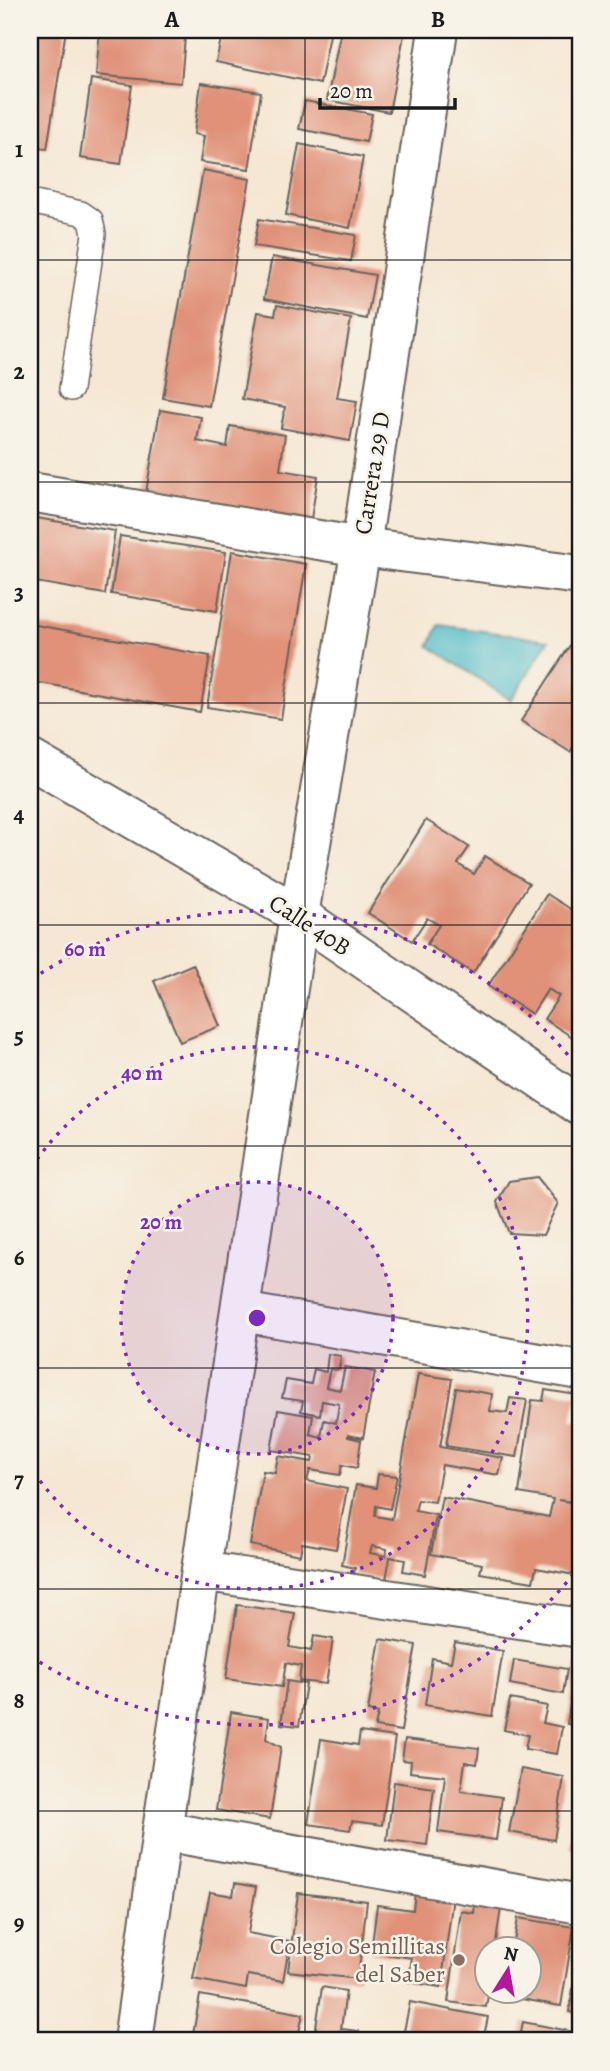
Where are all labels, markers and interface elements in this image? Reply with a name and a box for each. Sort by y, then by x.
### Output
text: A [164,4,180,35]
text: B [431,4,445,35]
scale bar [320,66,454,110]
text: 20 m [330,77,373,105]
text: 1 [15,134,23,165]
text: 2 [13,356,25,387]
street label: Carrera 29 D [347,409,397,537]
text: 3 [14,577,24,608]
text: 4 [14,799,25,830]
street label: Calle 40B [263,887,357,963]
text: 60 m [64,935,106,963]
text: 5 [14,1020,24,1051]
text: 40 m [121,1059,163,1087]
text: 20 m [140,1208,182,1236]
text: 6 [14,1242,25,1273]
centre of rings [245,1306,269,1330]
text: 7 [14,1464,24,1495]
text: 8 [13,1685,25,1716]
text: 9 [14,1907,24,1938]
place label: Colegio Semillitas del Saber [270,1930,445,1990]
north arrow [474,1934,544,2004]
text: N [502,1940,520,1968]
marker: Colegio Semillitas del Saber [451,1952,467,1968]

